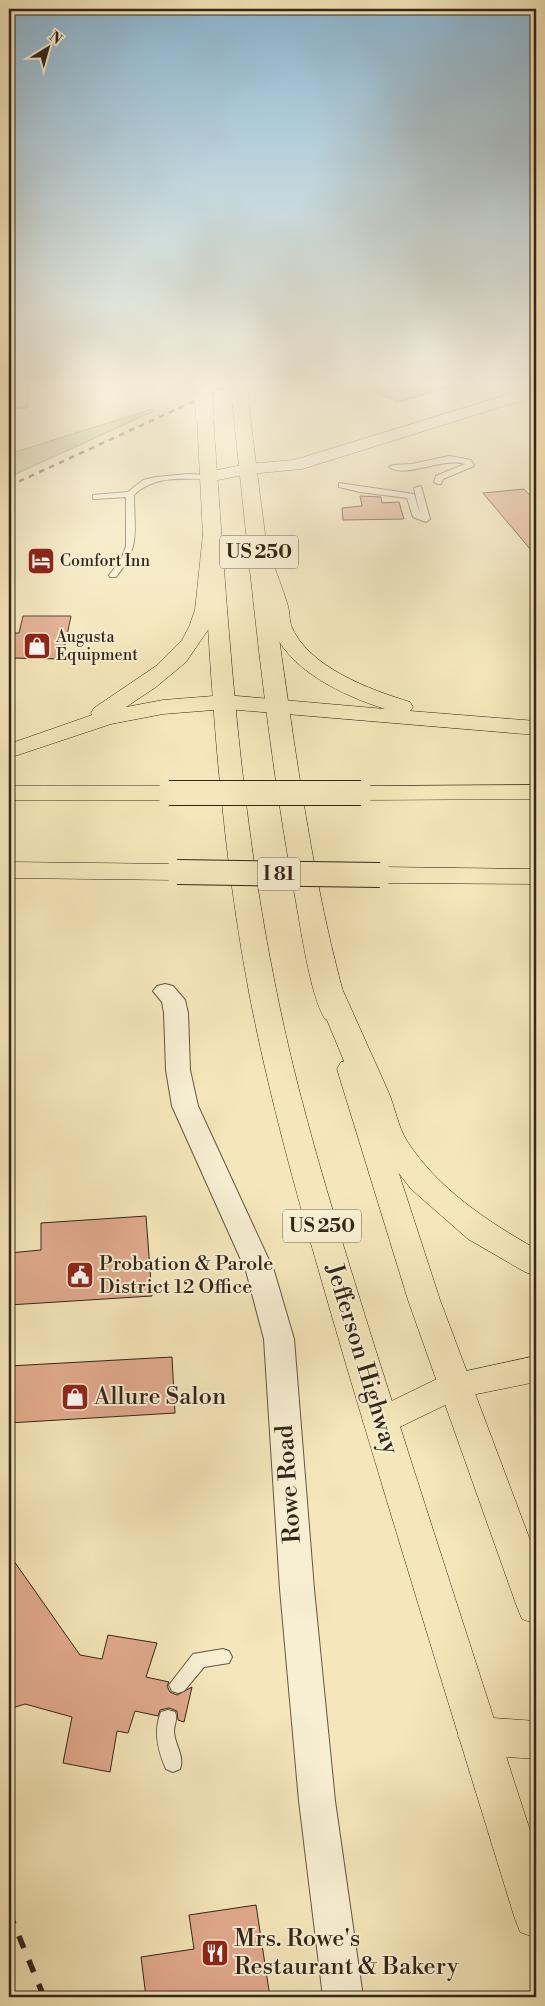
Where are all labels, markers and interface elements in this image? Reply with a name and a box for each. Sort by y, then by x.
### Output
north arrow [22,22,72,72]
text: N [45,28,65,49]
road number: US 250 [220,536,298,568]
hotel icon: Comfort Inn [26,546,56,576]
place label: Comfort Inn [60,551,150,571]
place label: Augusta Equipment [55,627,138,665]
shop icon: Augusta Equipment [22,631,52,661]
road number: I 81 [258,858,300,891]
road number: US 250 [283,1210,361,1242]
place label: Probation & Parole District 12 Office [99,1252,273,1300]
street label: Jefferson Highway [319,1259,405,1458]
public building icon: Probation & Parole District 12 Office [65,1260,95,1290]
shop icon: Allure Salon [60,1382,90,1412]
place label: Allure Salon [93,1382,226,1412]
street label: Rowe Road [270,1423,308,1544]
place label: Mrs. Rowe's Restaurant & Bakery [234,1924,459,1982]
restaurant icon: Mrs. Rowe's Restaurant & Bakery [200,1938,230,1968]

